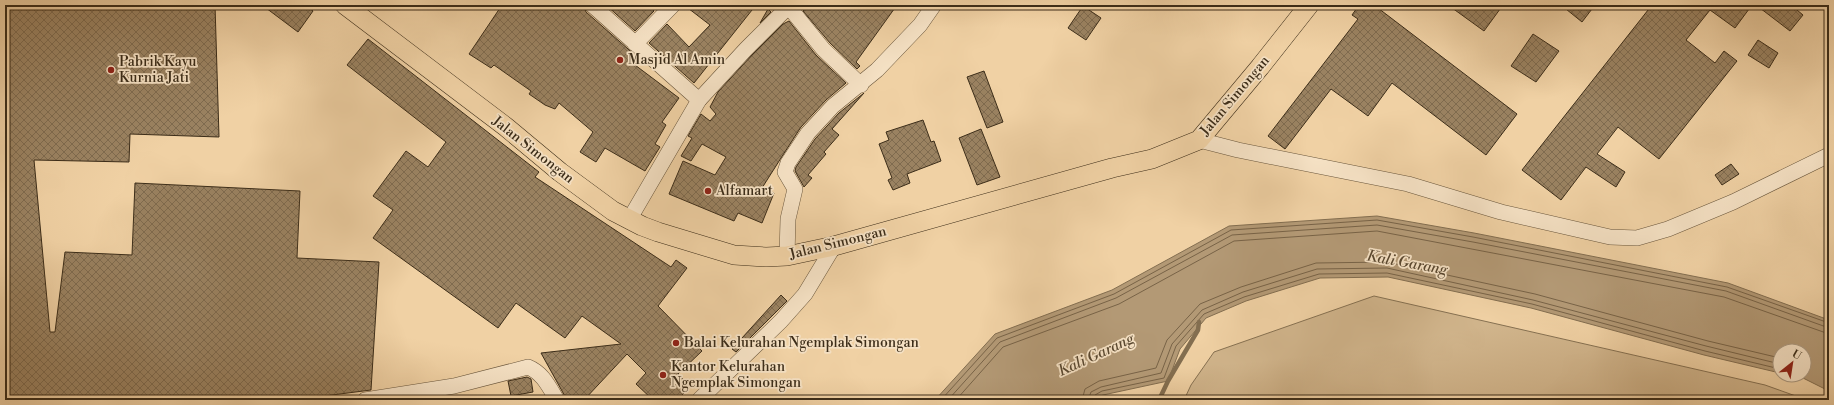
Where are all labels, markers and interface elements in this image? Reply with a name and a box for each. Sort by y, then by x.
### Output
place label: Masjid Al Amin [628,51,726,69]
street label: Jalan Simongan [1196,52,1274,141]
place label: Pabrik Kayu Kurnia Jati [119,53,197,87]
marker: Masjid Al Amin [615,55,625,65]
marker: Pabrik Kayu Kurnia Jati [106,65,116,75]
street label: Jalan Simongan [488,112,578,188]
place label: Alfamart [715,182,773,200]
marker: Alfamart [703,186,713,196]
street label: Jalan Simongan [787,222,889,264]
water label: Kali Garang [1365,247,1450,280]
water label: Kali Garang [1055,329,1138,381]
place label: Balai Kelurahan Ngemplak Simongan [683,334,919,352]
marker: Balai Kelurahan Ngemplak Simongan [671,338,681,348]
north arrow [1772,343,1812,383]
text: U [1789,347,1804,364]
place label: Kantor Kelurahan Ngemplak Simongan [671,358,802,392]
marker: Kantor Kelurahan Ngemplak Simongan [658,370,668,380]

